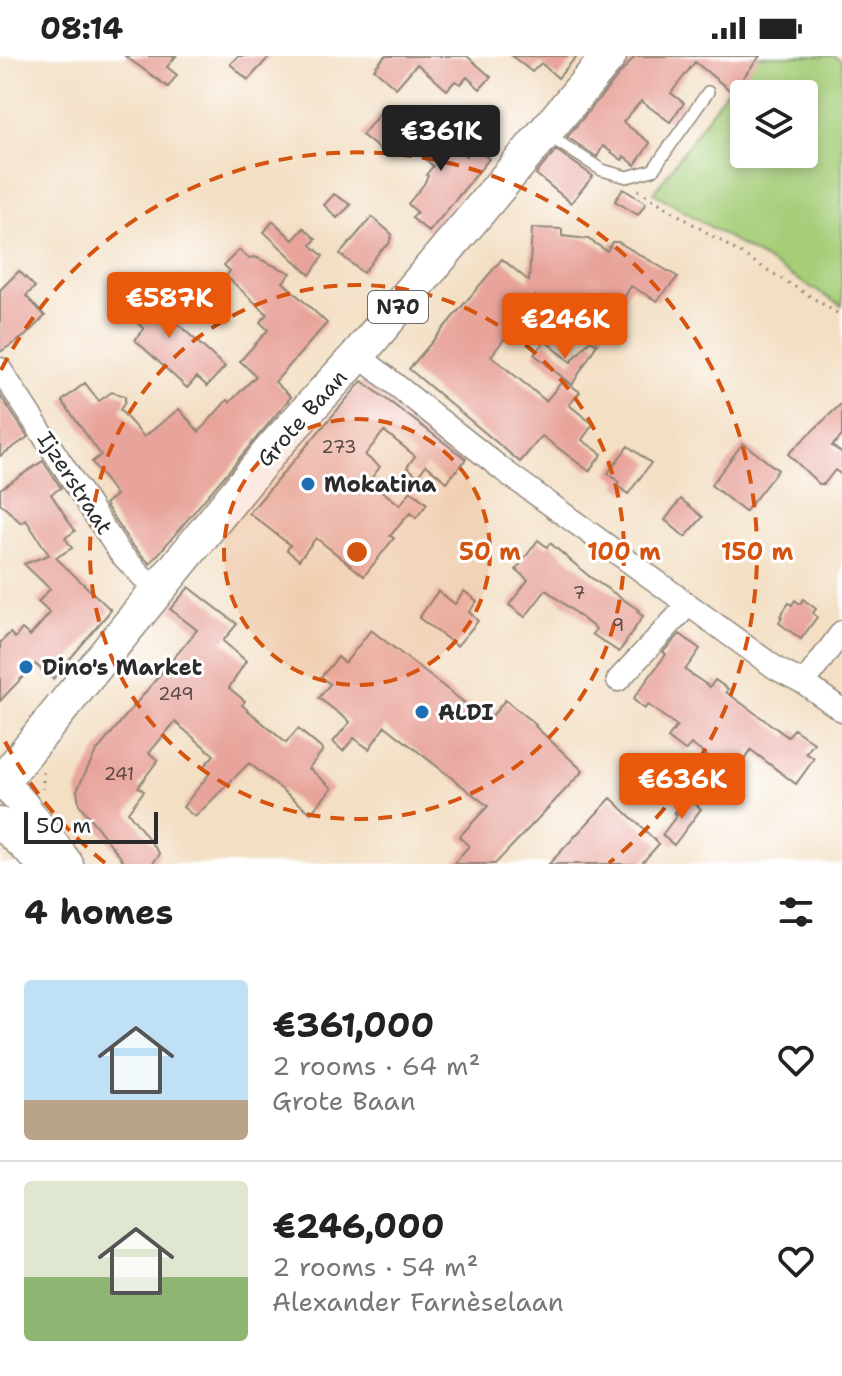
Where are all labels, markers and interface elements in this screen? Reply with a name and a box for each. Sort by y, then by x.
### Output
text: 08:14 [40,8,123,49]
map controls [730,80,818,168]
button: layers [730,80,818,168]
pin: €361K [385,105,497,173]
text: €361K [400,113,482,148]
pin: €587K [113,272,225,340]
text: €587K [125,280,213,315]
road number: N70 [368,291,428,323]
pin: €246K [509,293,621,361]
text: €246K [520,301,610,336]
street label: Grote Baan [251,363,353,473]
street label: Ijzerstraat [31,426,119,540]
house number: 273 [321,435,357,459]
place label: Mokatina [324,470,436,499]
marker: Mokatina [299,475,317,493]
text: 50 m [459,536,521,568]
text: 100 m [587,536,661,568]
text: 150 m [721,536,793,568]
centre of rings [343,538,371,566]
house number: 7 [573,581,585,605]
house number: 9 [612,613,624,637]
place label: Dino's Market [42,653,203,682]
marker: Dino's Market [17,658,35,676]
house number: 249 [158,682,194,706]
place label: ALDI [438,698,494,727]
marker: ALDI [413,703,431,721]
pin: €636K [626,753,738,821]
text: €636K [637,761,727,796]
house number: 241 [104,762,134,786]
scale bar [24,808,158,844]
text: 50 m [36,811,91,840]
text: 4 homes [24,889,173,935]
icon: filters [774,890,818,934]
text: €361,000 [272,1002,434,1048]
icon: home [88,1012,184,1108]
icon: heart [774,1038,818,1082]
text: 2 rooms · 64 m² [272,1048,480,1083]
text: Grote Baan [272,1083,416,1118]
text: €246,000 [272,1203,444,1249]
icon: home [88,1213,184,1309]
icon: heart [774,1239,818,1283]
text: 2 rooms · 54 m² [272,1249,478,1284]
text: Alexander Farnèselaan [272,1284,564,1319]

